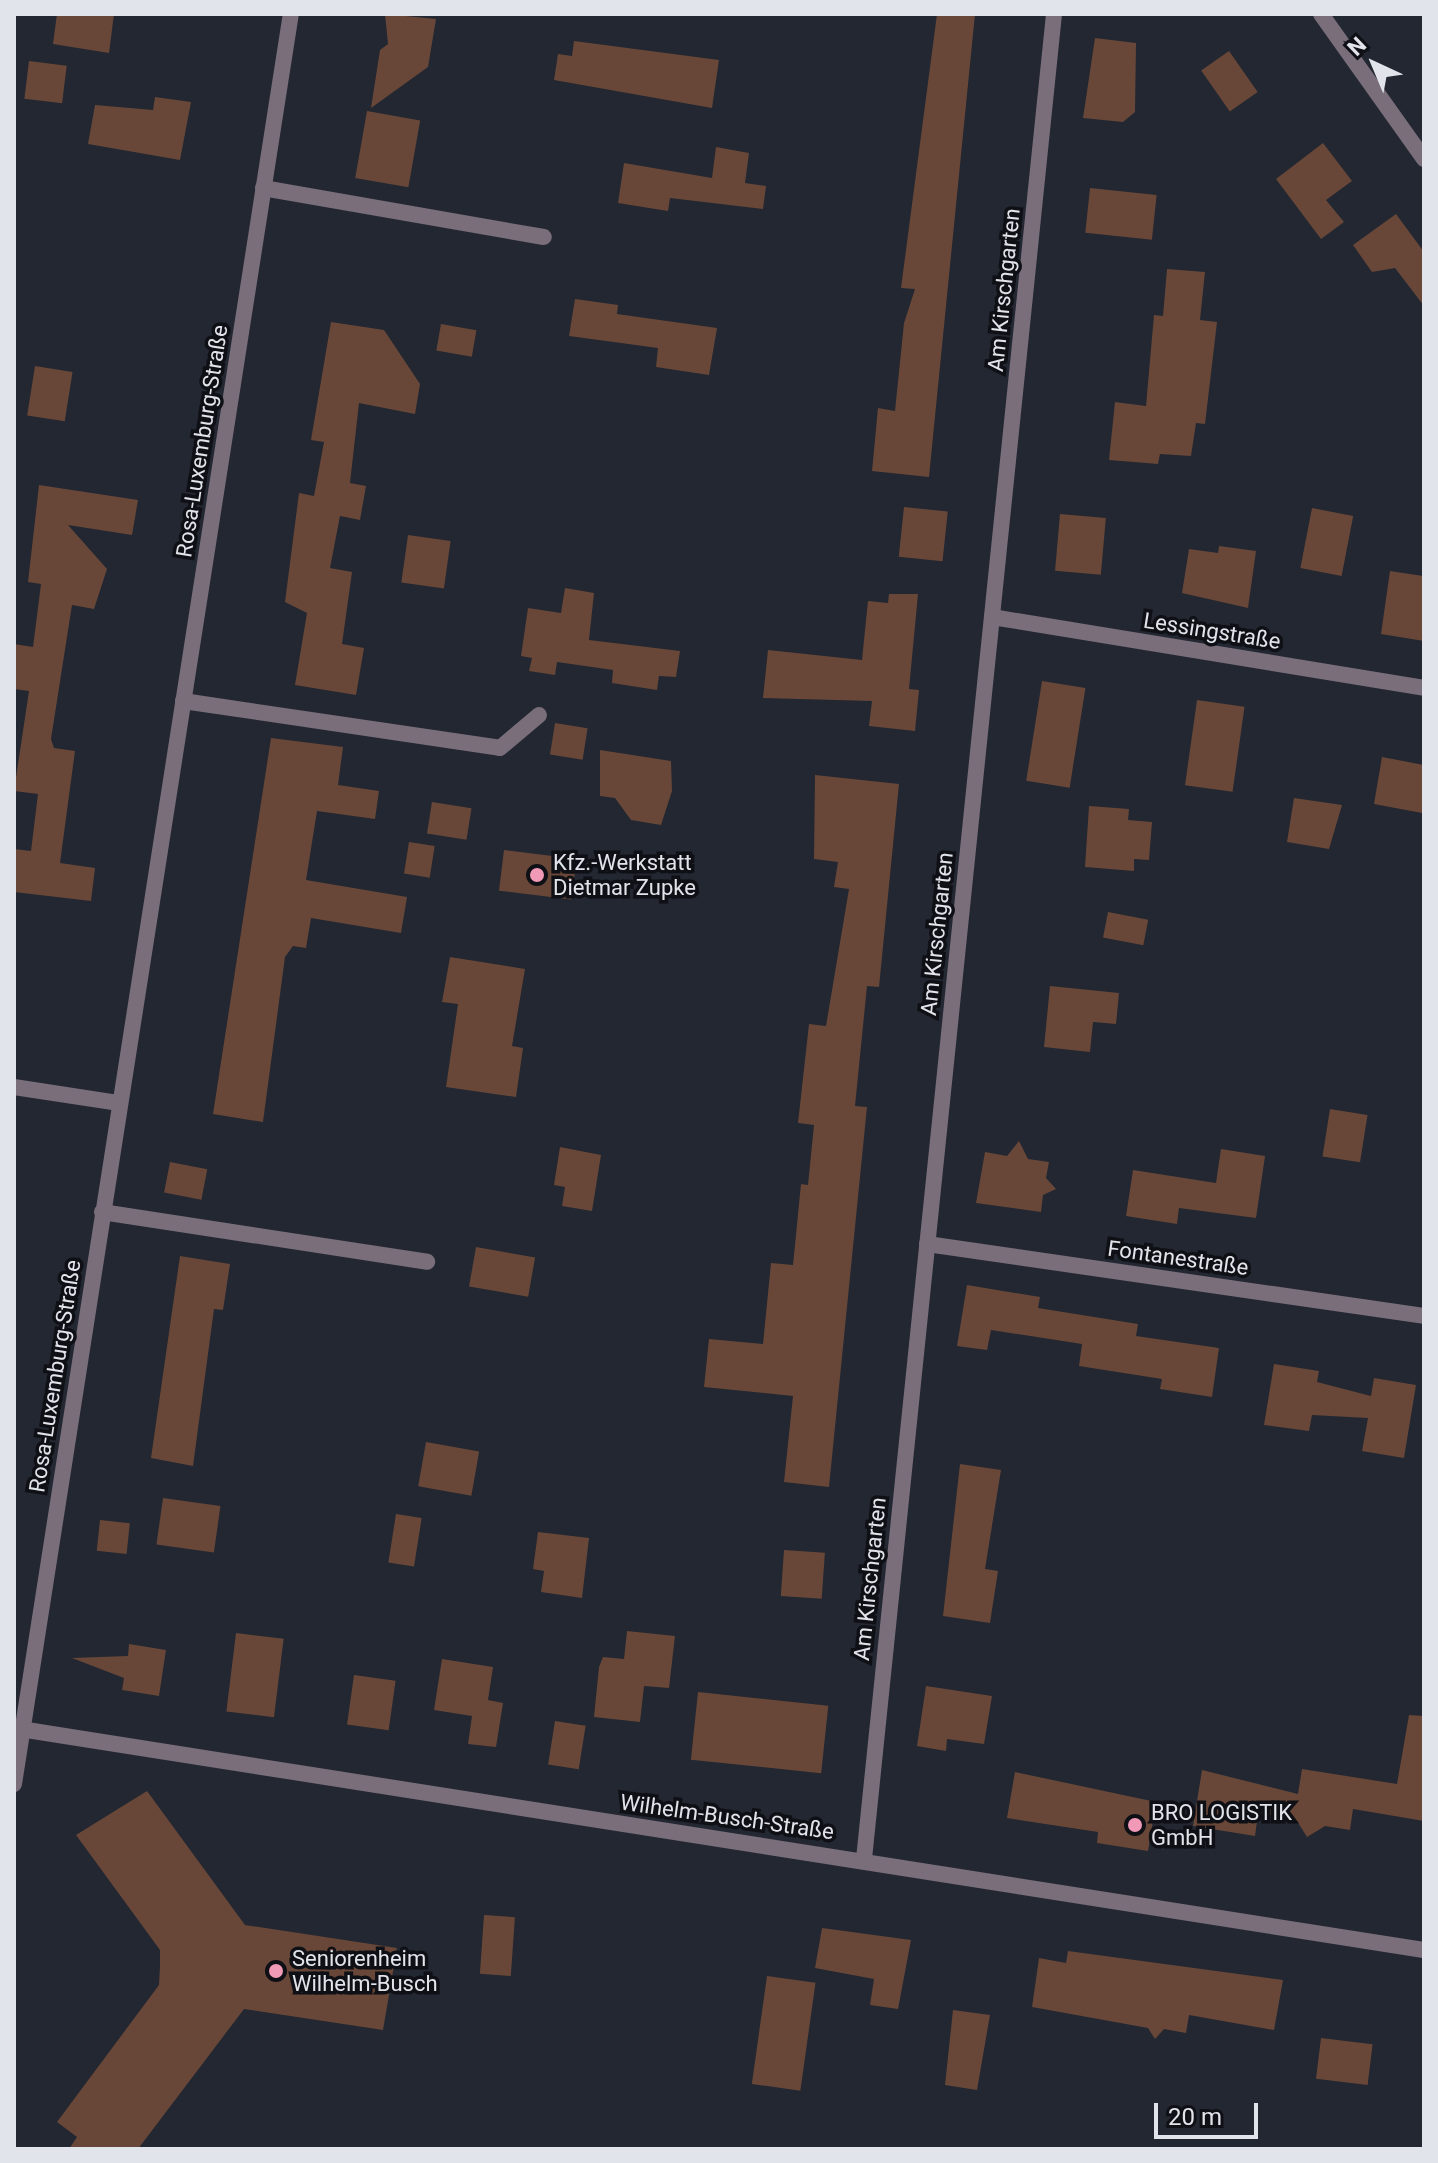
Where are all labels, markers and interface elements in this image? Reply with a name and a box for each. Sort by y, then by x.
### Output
north arrow [1334,24,1414,104]
text: N [1343,32,1371,61]
street label: Am Kirschgarten [982,207,1026,373]
street label: Rosa-Luxemburg-Straße [171,323,233,559]
street label: Lessingstraße [1142,607,1282,655]
place label: Kfz.-Werkstatt Dietmar Zupke [553,849,696,900]
street label: Am Kirschgarten [915,851,959,1017]
marker: Kfz.-Werkstatt Dietmar Zupke [528,866,546,884]
street label: Fontanestraße [1106,1235,1250,1281]
street label: Rosa-Luxemburg-Straße [24,1258,86,1494]
street label: Am Kirschgarten [848,1496,892,1662]
street label: Wilhelm-Busch-Straße [618,1789,836,1845]
place label: BRO LOGISTIK GmbH [1151,1799,1292,1850]
marker: BRO LOGISTIK GmbH [1126,1816,1144,1834]
place label: Seniorenheim Wilhelm-Busch [292,1945,438,1996]
marker: Seniorenheim Wilhelm-Busch [267,1962,285,1980]
scale bar [1158,2087,1262,2137]
text: 20 m [1168,2103,1222,2131]

